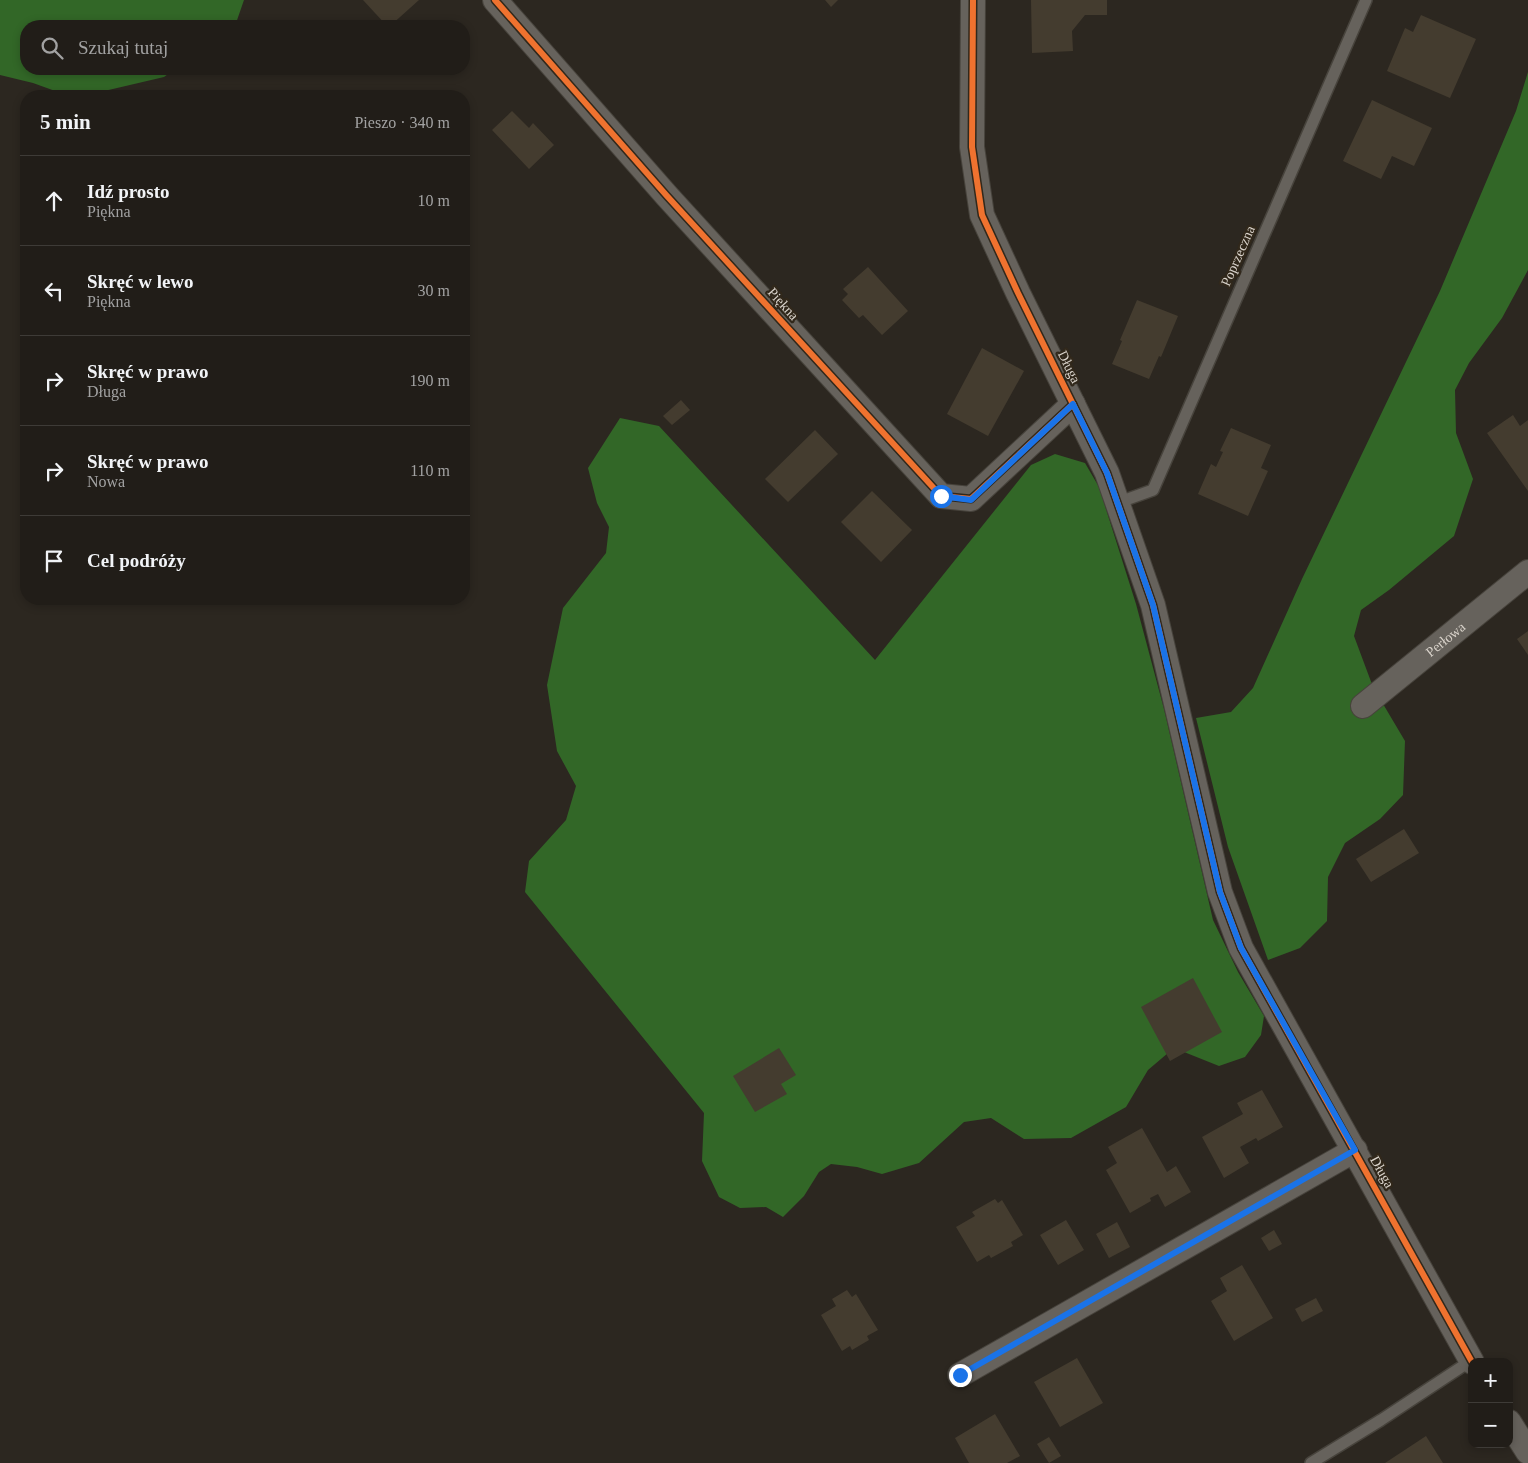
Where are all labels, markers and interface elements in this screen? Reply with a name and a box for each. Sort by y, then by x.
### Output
search box [20,20,470,75]
icon: search [38,34,66,62]
text: Szukaj tutaj [78,37,168,58]
text: 5 min [40,110,91,134]
text: Pieszo · 340 m [354,114,450,131]
text: Idź prosto [87,181,170,202]
icon: ahead [40,187,68,215]
text: 10 m [418,192,450,209]
text: Piękna [87,203,131,220]
street label: Poprzeczna [1218,223,1258,289]
text: Skręć w lewo [87,271,194,292]
icon: left [40,277,68,305]
text: 30 m [418,282,450,299]
street label: Piękna [765,285,802,324]
text: Piękna [87,293,131,310]
street label: Długa [1055,348,1084,386]
text: Skręć w prawo [87,361,208,382]
icon: right [40,367,68,395]
text: 190 m [410,372,450,389]
text: Długa [87,383,126,400]
text: Skręć w prawo [87,451,208,472]
icon: right [40,457,68,485]
text: 110 m [410,462,450,479]
text: Nowa [87,473,125,490]
route start [930,485,953,508]
icon: arrive [40,547,68,575]
text: Cel podróży [87,550,186,571]
street label: Perłowa [1423,618,1468,659]
street label: Długa [1367,1153,1397,1191]
map controls [1468,1358,1513,1448]
button: + [1468,1358,1513,1403]
route end [949,1364,972,1387]
button: − [1468,1403,1513,1448]

